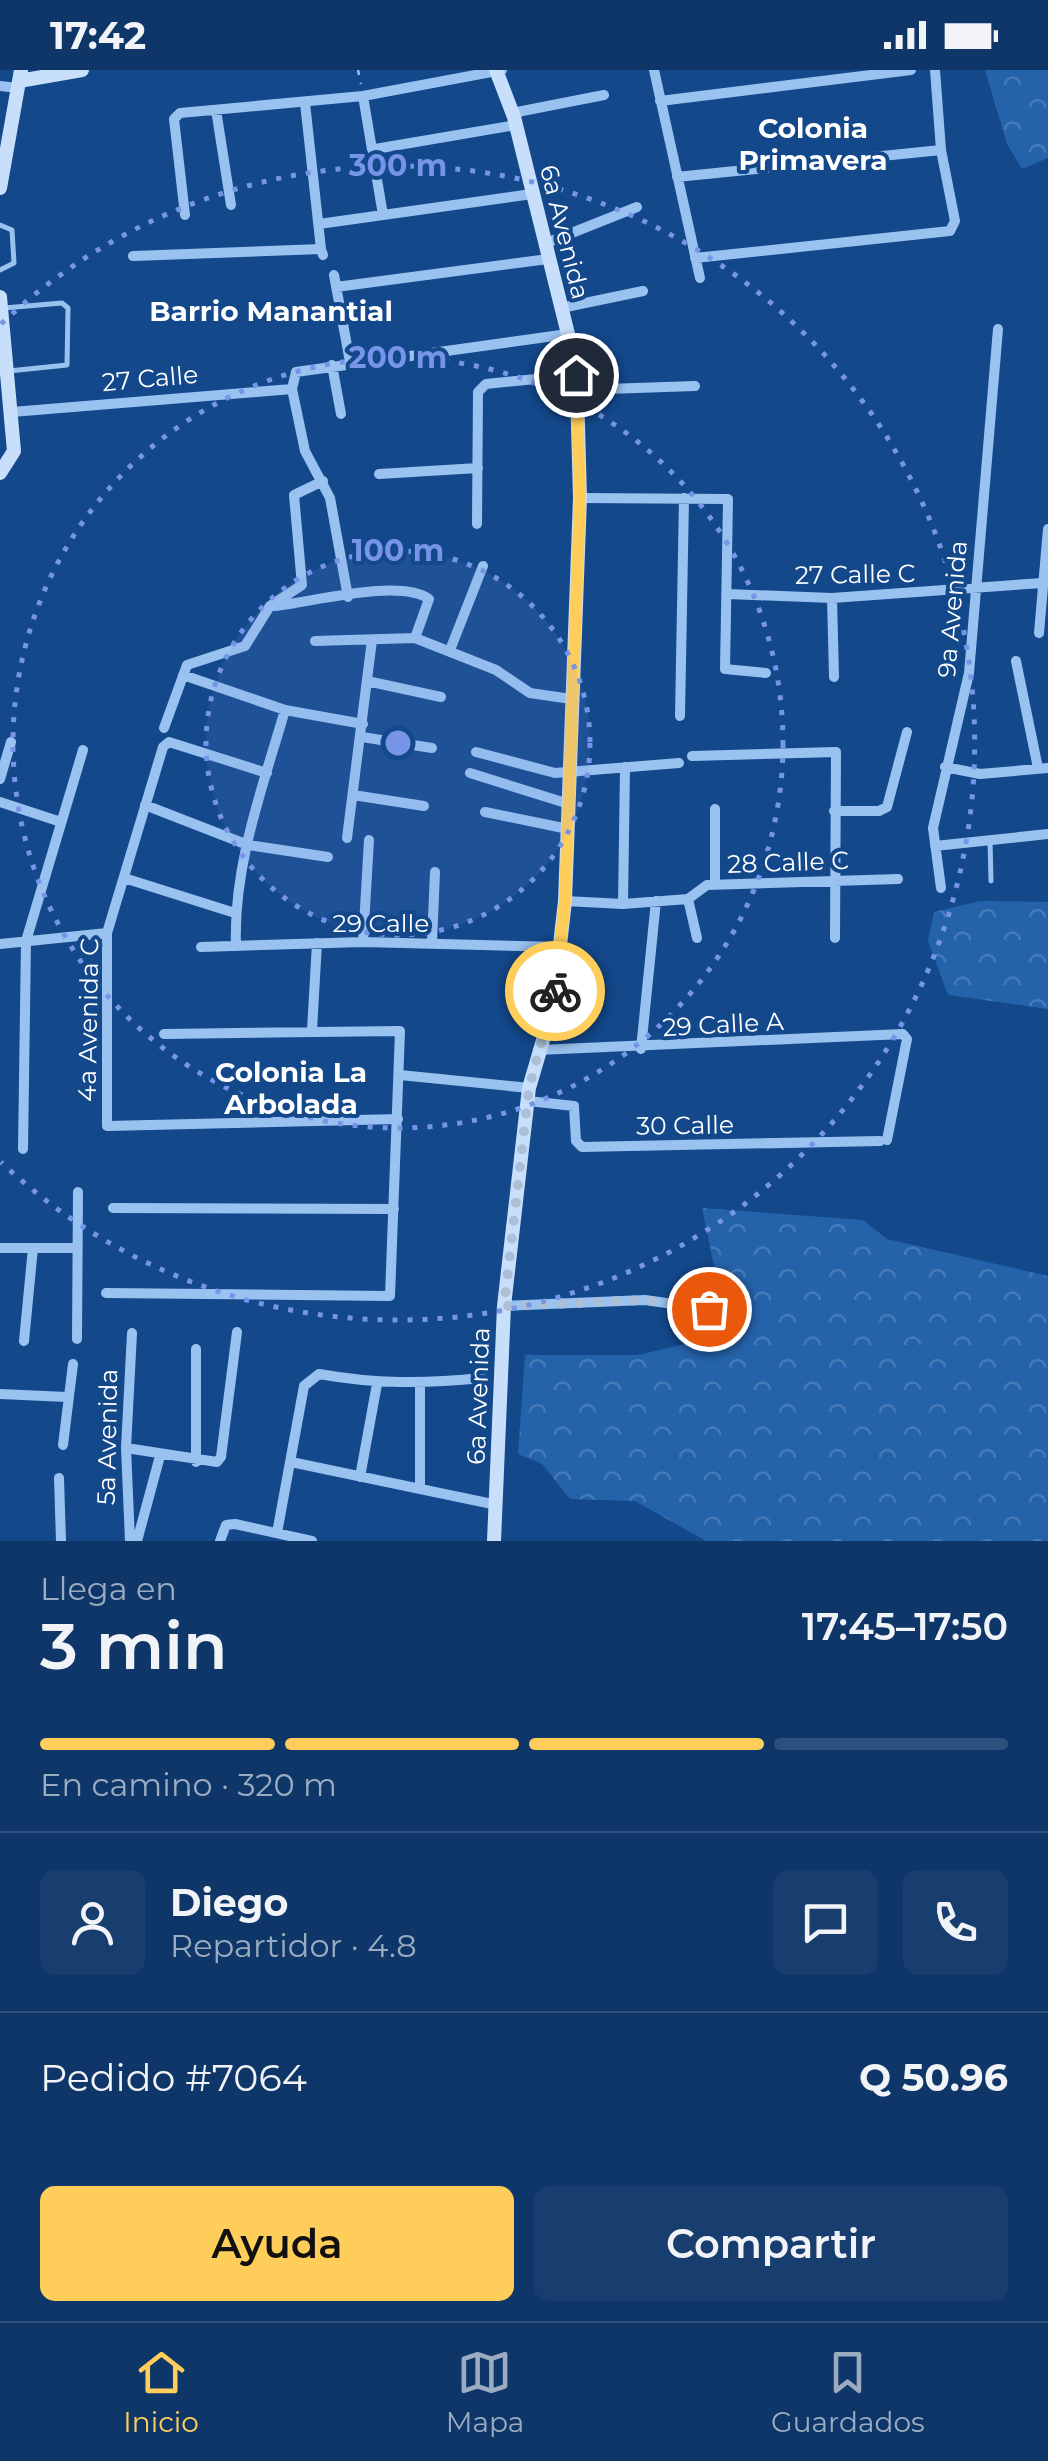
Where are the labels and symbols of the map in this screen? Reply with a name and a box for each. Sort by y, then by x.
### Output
district label: Colonia Primavera [738,111,888,177]
text: 300 m [348,147,447,184]
street label: 6a Avenida [534,162,596,302]
district label: Barrio Manantial [149,294,393,328]
pin [534,333,619,418]
text: 200 m [349,339,447,376]
street label: 27 Calle [101,359,199,397]
text: 100 m [352,532,444,569]
street label: 9a Avenida [931,539,973,679]
street label: 27 Calle C [794,558,916,590]
centre of rings [380,725,416,761]
street label: 28 Calle C [727,845,849,879]
street label: 29 Calle [333,908,429,938]
street label: 4a Avenida C [72,938,104,1102]
courier [505,941,605,1041]
street label: 29 Calle A [662,1006,784,1042]
district label: Colonia La Arbolada [215,1055,367,1121]
street label: 30 Calle [636,1109,734,1141]
pin [667,1267,752,1352]
street label: 6a Avenida [461,1327,495,1465]
street label: 5a Avenida [91,1369,123,1505]

